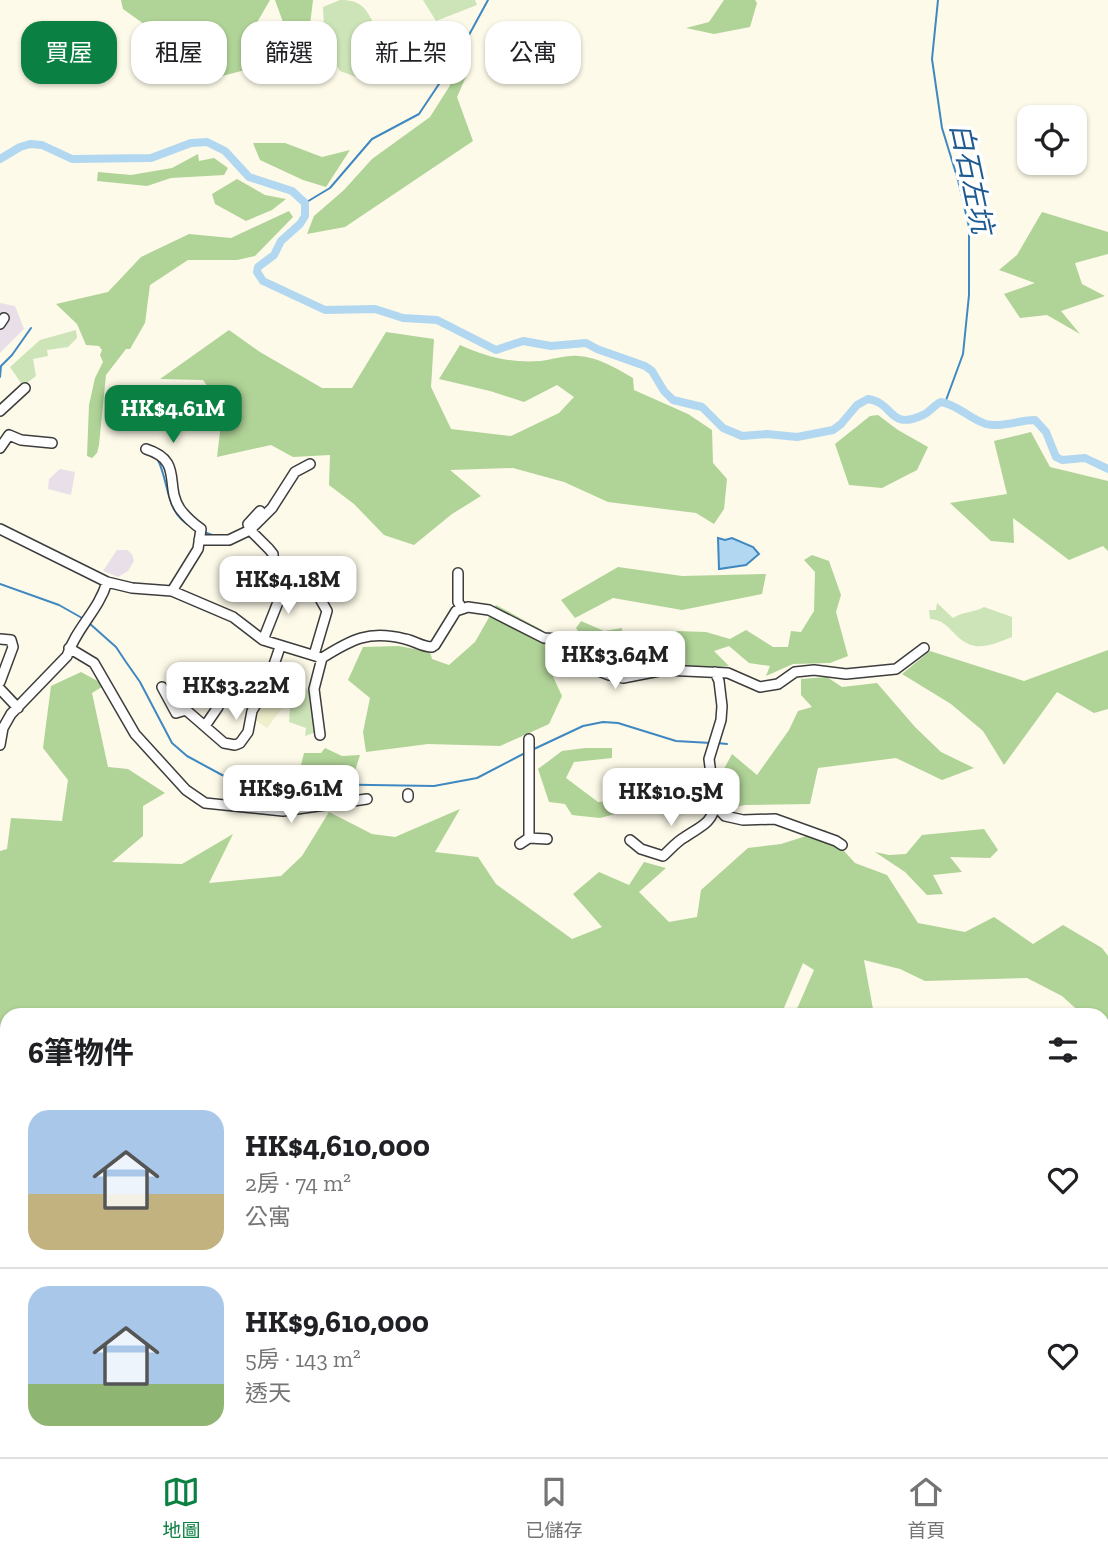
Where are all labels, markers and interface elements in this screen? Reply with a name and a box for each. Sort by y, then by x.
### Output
chip: 買屋 [21,21,117,84]
chip: 租屋 [131,21,227,84]
chip: 篩選 [241,21,337,84]
chip: 新上架 [351,21,471,84]
chip: 公寓 [485,21,581,84]
map controls [1017,105,1087,175]
button: locate [1017,105,1087,175]
water label: 白石左坑 [944,120,1000,240]
pin: HK$4.61M [101,386,245,445]
text: HK$4.61M [121,394,225,422]
pin: HK$4.18M [216,556,360,616]
text: HK$4.18M [235,565,341,593]
pin: HK$3.64M [543,632,687,691]
text: HK$3.64M [561,640,669,668]
pin: HK$3.22M [164,662,308,722]
text: HK$3.22M [182,671,290,699]
pin: HK$9.61M [219,766,363,825]
pin: HK$10.5M [599,768,743,828]
text: HK$9.61M [239,774,343,802]
text: HK$10.5M [619,777,723,805]
icon: filters [1044,1031,1082,1069]
text: 6筆物件 [28,1035,134,1071]
text: HK$4,610,000 [245,1128,430,1164]
icon: home [84,1138,168,1222]
icon: heart [1044,1161,1082,1199]
text: 2房 · 74 m² [245,1169,351,1197]
text: 公寓 [245,1203,291,1231]
text: HK$9,610,000 [245,1304,429,1340]
icon: home [84,1314,168,1398]
icon: heart [1044,1337,1082,1375]
text: 5房 · 143 m² [245,1345,361,1373]
text: 透天 [245,1379,291,1407]
tab: 地圖 [162,1473,201,1542]
tab: 已儲存 [525,1473,583,1542]
tab: 首頁 [907,1473,946,1542]

